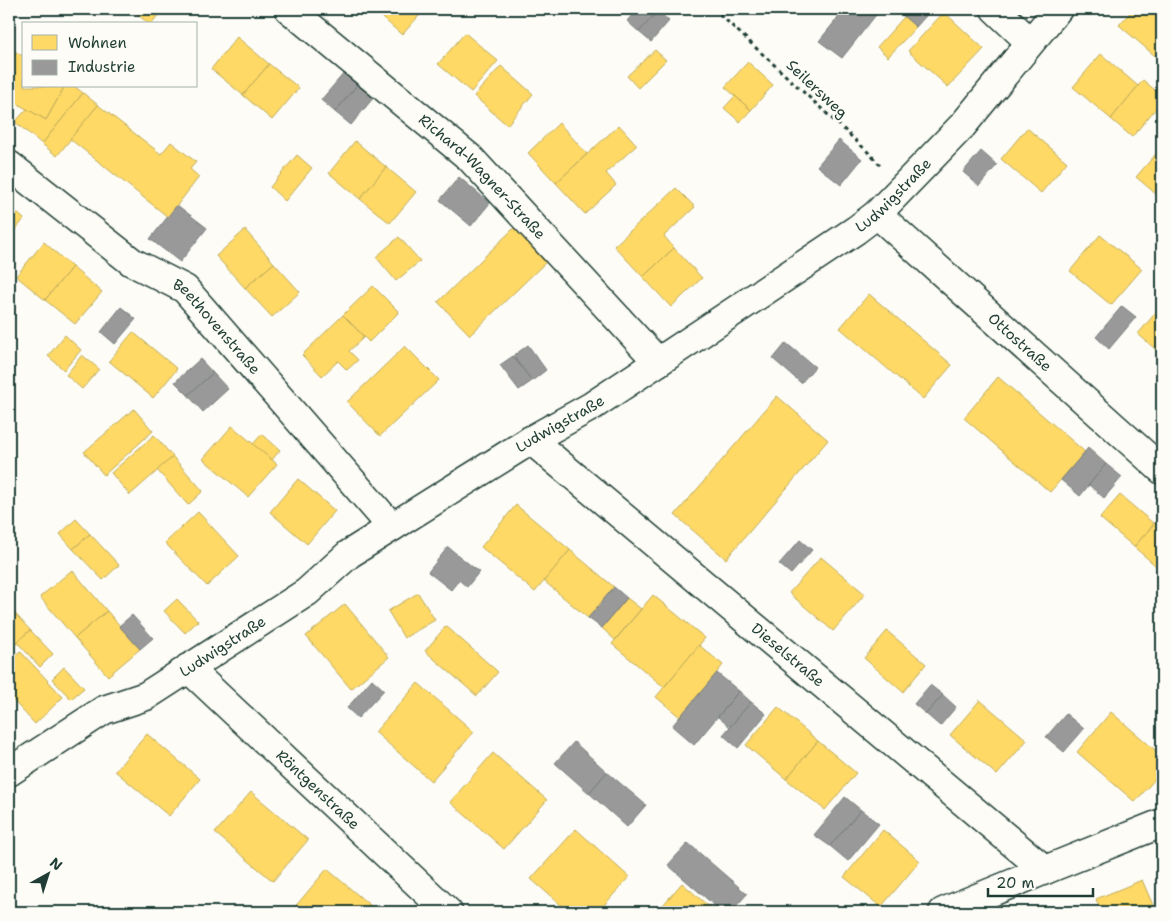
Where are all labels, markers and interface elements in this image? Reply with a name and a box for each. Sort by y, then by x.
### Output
legend [22,22,198,88]
text: Wohnen [68,33,127,53]
street label: Seilersweg [782,55,852,123]
text: Industrie [68,57,135,77]
street label: Richard-Wagner-Straße [414,110,550,244]
street label: Ludwigstraße [851,154,936,237]
street label: Beethovenstraße [169,274,265,379]
street label: Ottostraße [984,308,1056,376]
street label: Ludwigstraße [512,391,608,457]
street label: Ludwigstraße [176,611,270,682]
street label: Dieselstraße [747,619,829,691]
street label: Röntgenstraße [272,746,364,834]
north arrow [22,848,72,898]
text: N [46,853,66,874]
scale bar [988,866,1094,898]
text: 20 m [996,873,1035,893]

